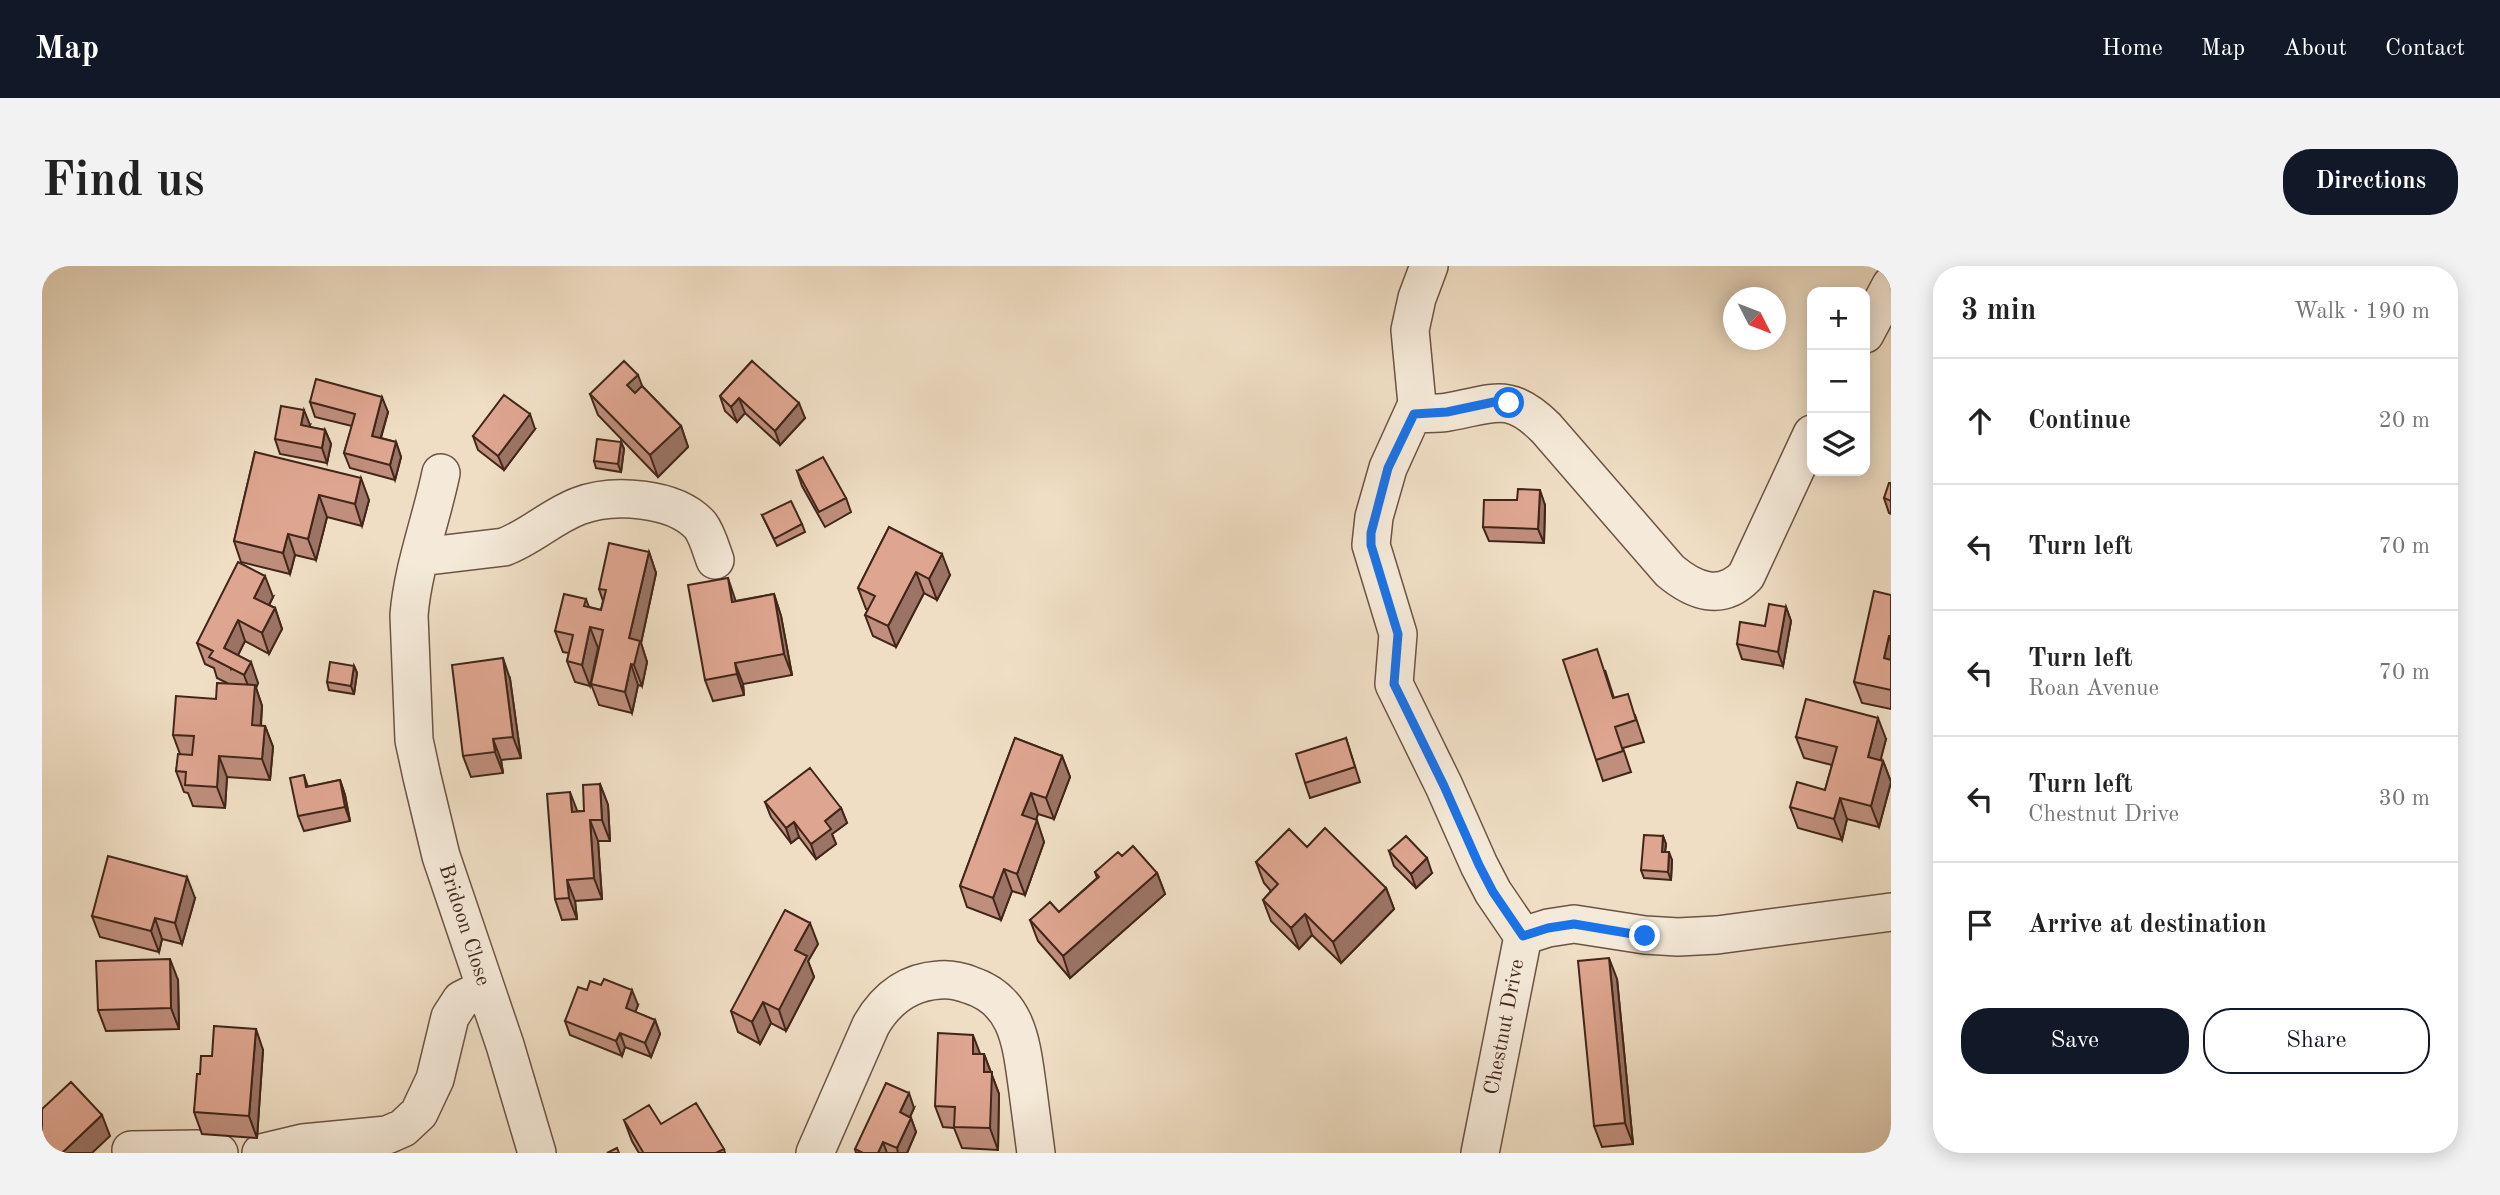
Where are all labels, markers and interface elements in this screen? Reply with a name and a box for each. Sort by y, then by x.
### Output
text: Map [35,33,99,66]
text: Home [2102,37,2163,61]
text: Map [2201,37,2245,61]
text: About [2283,37,2347,61]
text: Contact [2385,37,2465,61]
button: Directions [2283,149,2458,215]
text: Find us [42,158,205,207]
north arrow [1723,287,1786,350]
map controls [1807,287,1870,476]
button: + [1807,287,1870,350]
text: 3 min [1961,296,2036,326]
text: Walk · 190 m [2294,300,2430,323]
button: − [1807,350,1870,413]
route start [1493,387,1524,418]
icon: ahead [1961,402,1999,440]
text: Continue [2028,408,2131,434]
text: 20 m [2379,409,2430,432]
button: layers [1807,413,1870,476]
icon: left [1961,528,1999,566]
text: Turn left [2028,534,2133,560]
text: 70 m [2379,535,2430,558]
text: Turn left [2028,646,2133,672]
icon: left [1961,654,1999,692]
text: 70 m [2379,661,2430,684]
text: Roan Avenue [2028,677,2159,700]
text: Turn left [2028,772,2133,798]
icon: left [1961,780,1999,818]
text: 30 m [2379,787,2430,810]
text: Chestnut Drive [2028,803,2179,826]
street label: Bridoon Close [434,861,494,989]
icon: arrive [1961,906,1999,944]
text: Arrive at destination [2028,912,2267,938]
route end [1629,920,1660,951]
street label: Chestnut Drive [1482,957,1528,1097]
button: Save [1961,1008,2189,1074]
button: Share [2203,1008,2430,1074]

